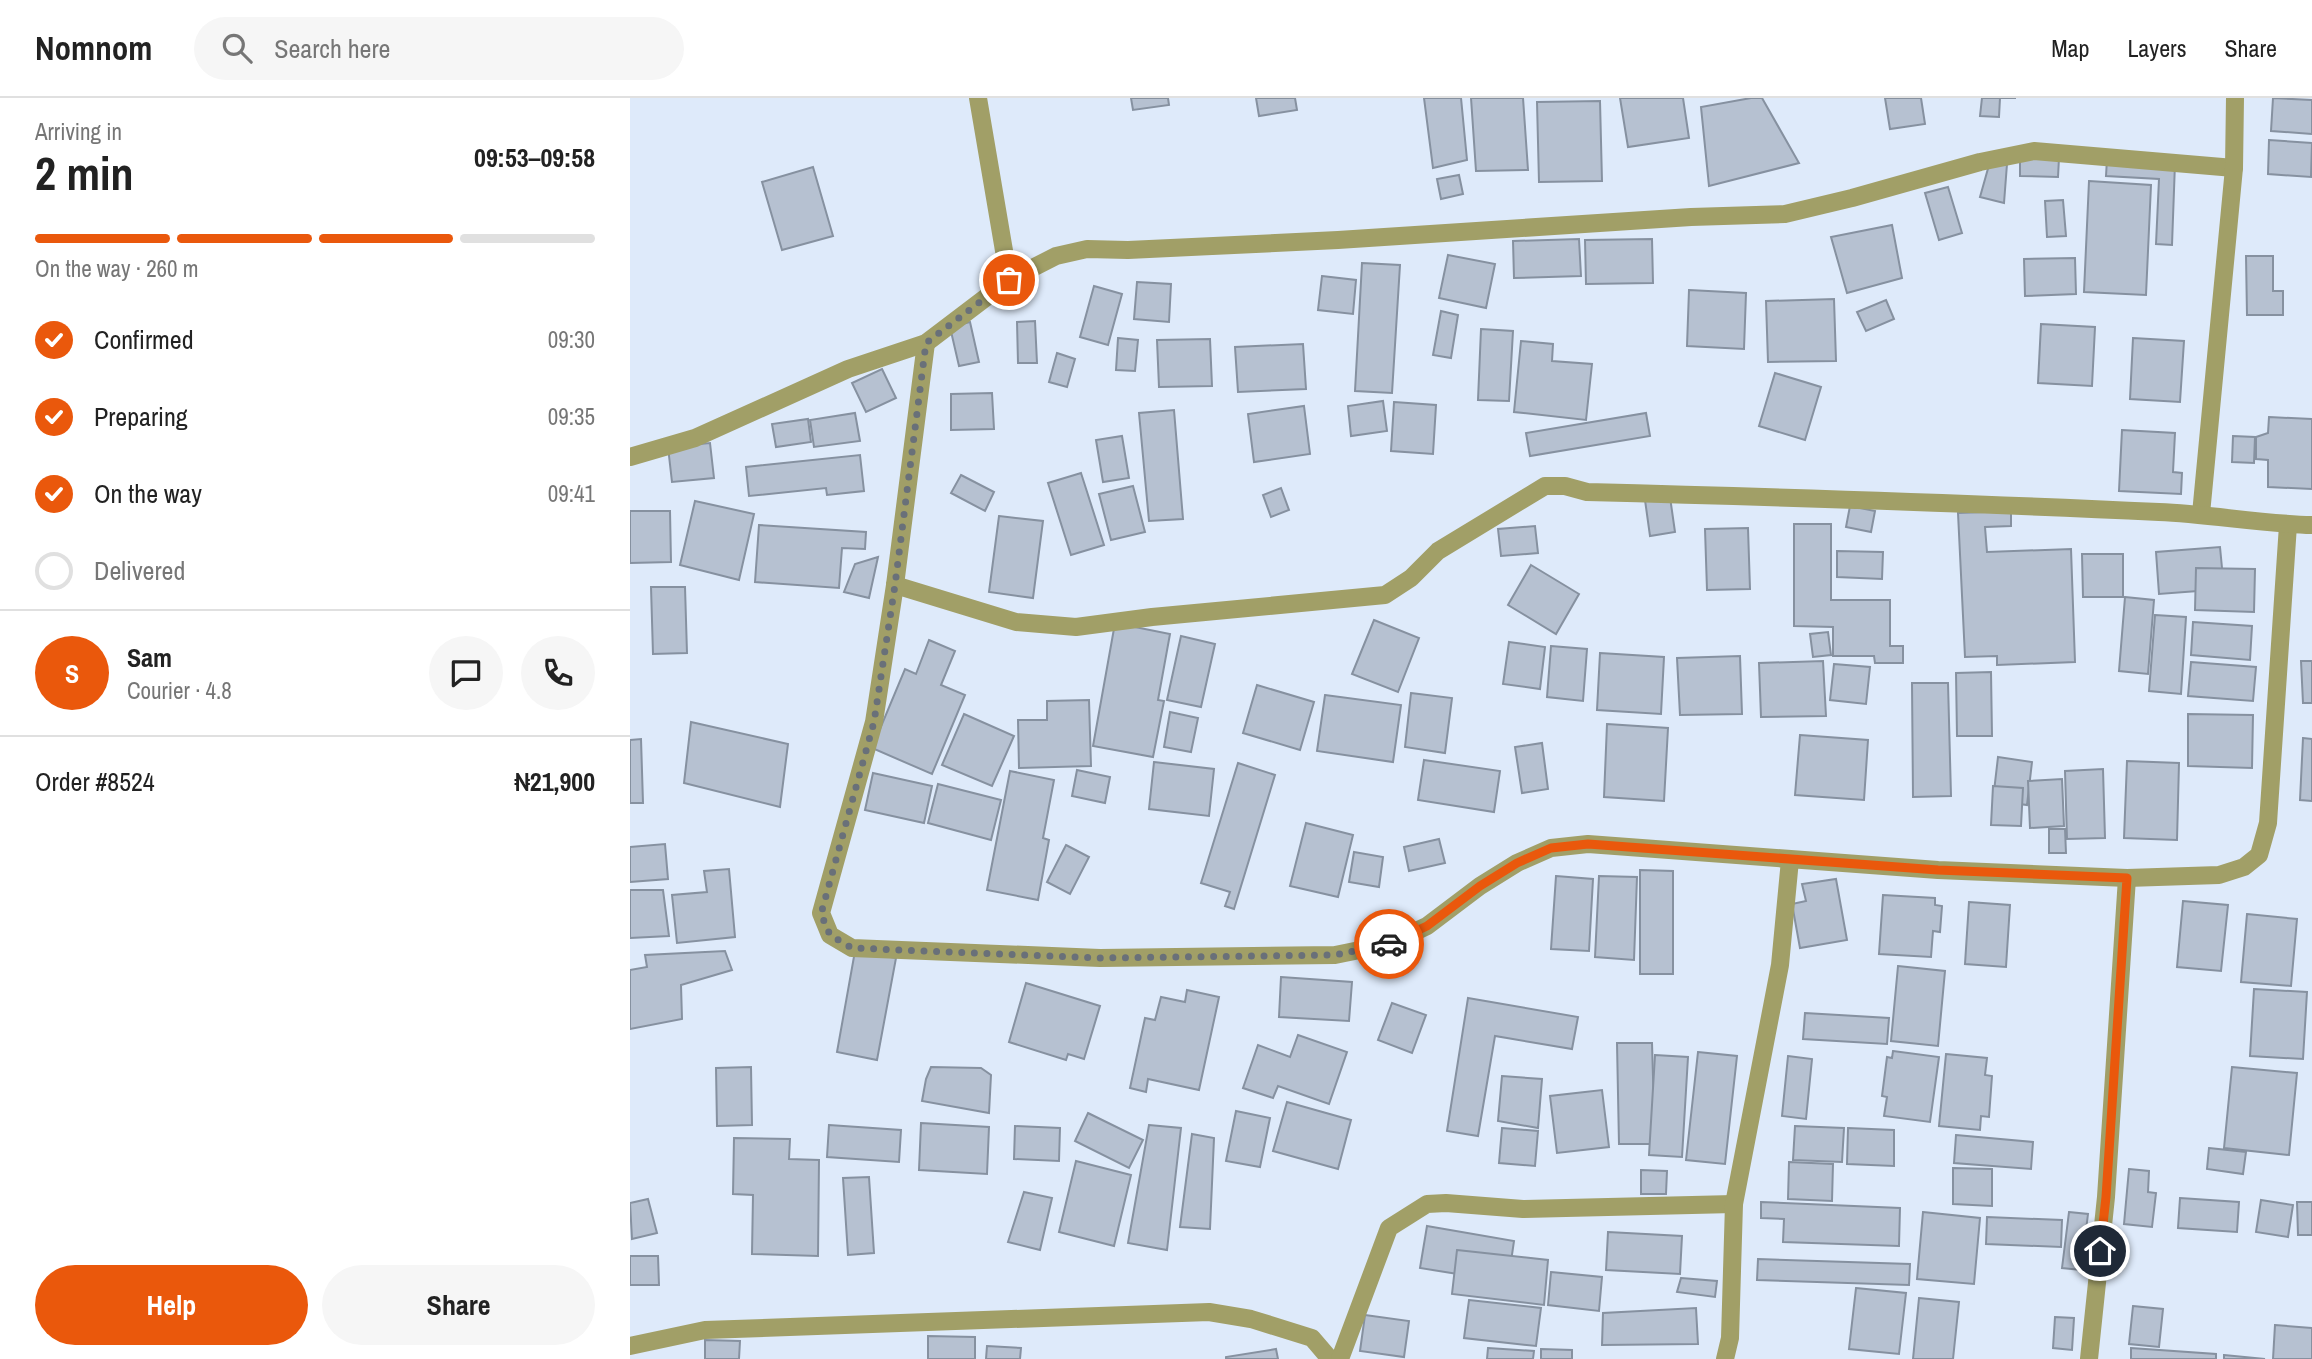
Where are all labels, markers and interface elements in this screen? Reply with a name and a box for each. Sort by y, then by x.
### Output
search box [194,17,684,80]
text: Nomnom [35,26,152,70]
icon: search [218,29,256,67]
text: Search here [274,31,390,66]
text: Map [2051,32,2089,64]
text: Layers [2127,32,2186,64]
text: Share [2224,32,2277,64]
text: Arriving in [35,116,122,147]
text: 09:53–09:58 [474,140,595,175]
text: 2 min [35,142,134,204]
pin [979,250,1039,310]
text: On the way · 260 m [35,253,199,284]
icon: bag [990,261,1028,299]
icon: check [35,321,73,359]
text: Confirmed [94,322,194,357]
text: 09:30 [548,324,595,355]
icon: check [35,398,73,436]
text: Preparing [94,399,188,434]
text: 09:35 [548,401,595,432]
icon: check [35,475,73,513]
text: On the way [94,476,202,511]
text: 09:41 [548,478,595,509]
text: Delivered [94,553,185,588]
button: chat [429,636,503,710]
button: phone [521,636,595,710]
text: Sam [127,640,172,675]
text: S [65,656,79,691]
text: Courier · 4.8 [127,675,232,706]
text: Order #8524 [35,764,155,799]
text: ₦21,900 [514,764,595,799]
courier [1354,909,1424,979]
icon: car [1370,925,1408,963]
pin [2070,1221,2130,1281]
icon: home [2081,1232,2119,1270]
button: Help [35,1265,308,1345]
button: Share [322,1265,595,1345]

